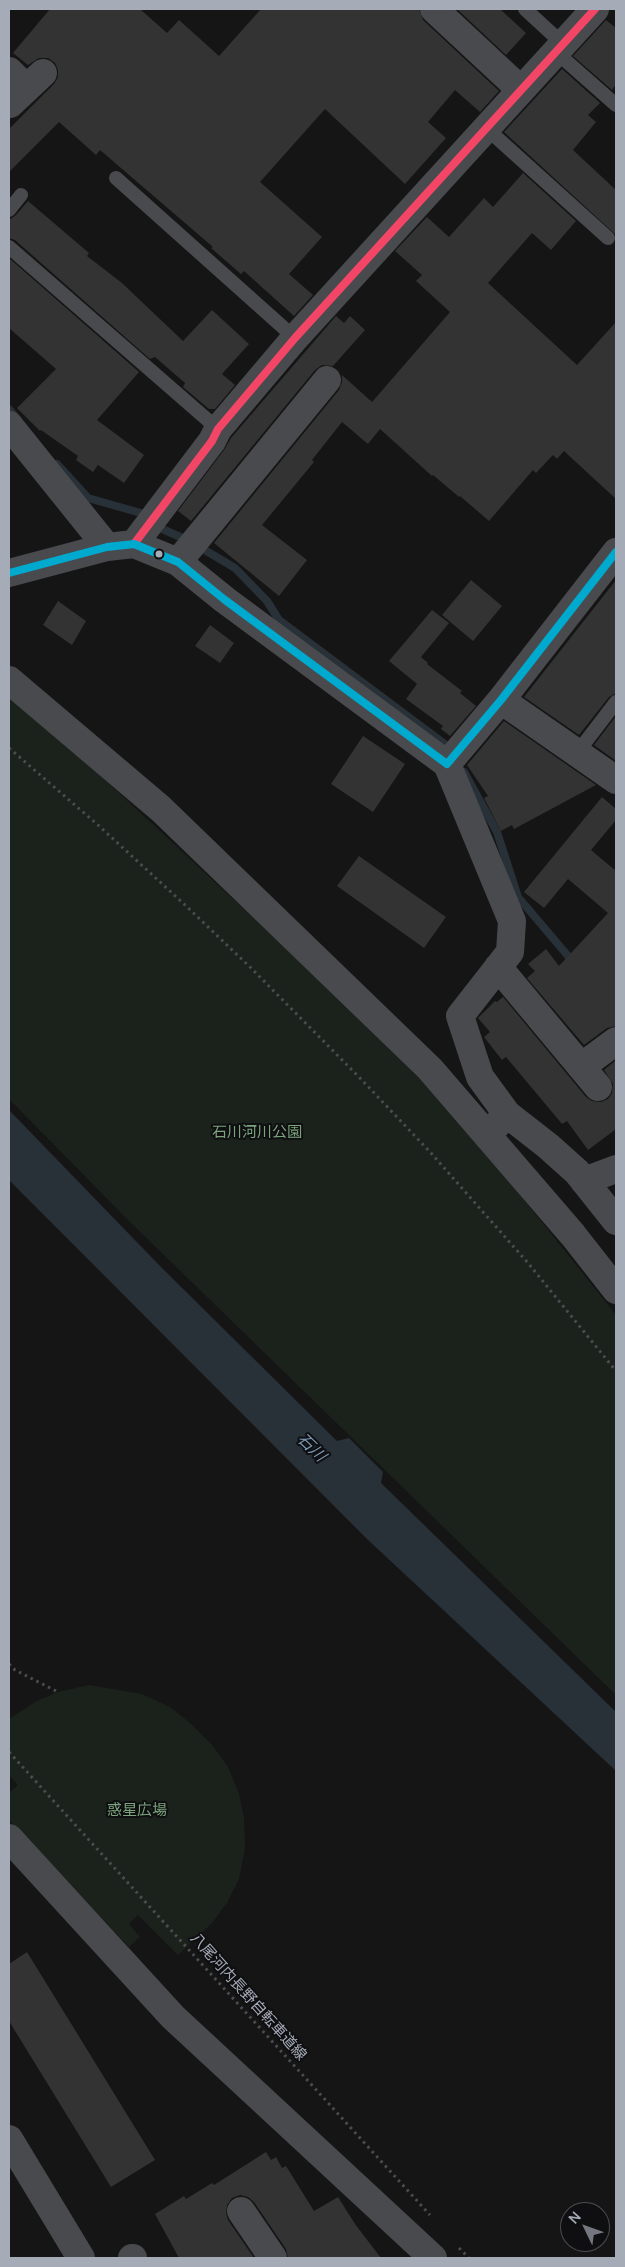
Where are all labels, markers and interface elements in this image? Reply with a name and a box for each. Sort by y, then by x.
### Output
unlabelled marker [154,549,164,559]
park label: 石川河川公園 [212,1124,302,1142]
water label: 石川 [293,1430,329,1466]
park label: 惑星広場 [107,1802,167,1820]
street label: 八尾河内長野自転車道線 [186,1930,310,2064]
north arrow [560,2202,610,2252]
text: N [564,2207,585,2227]

